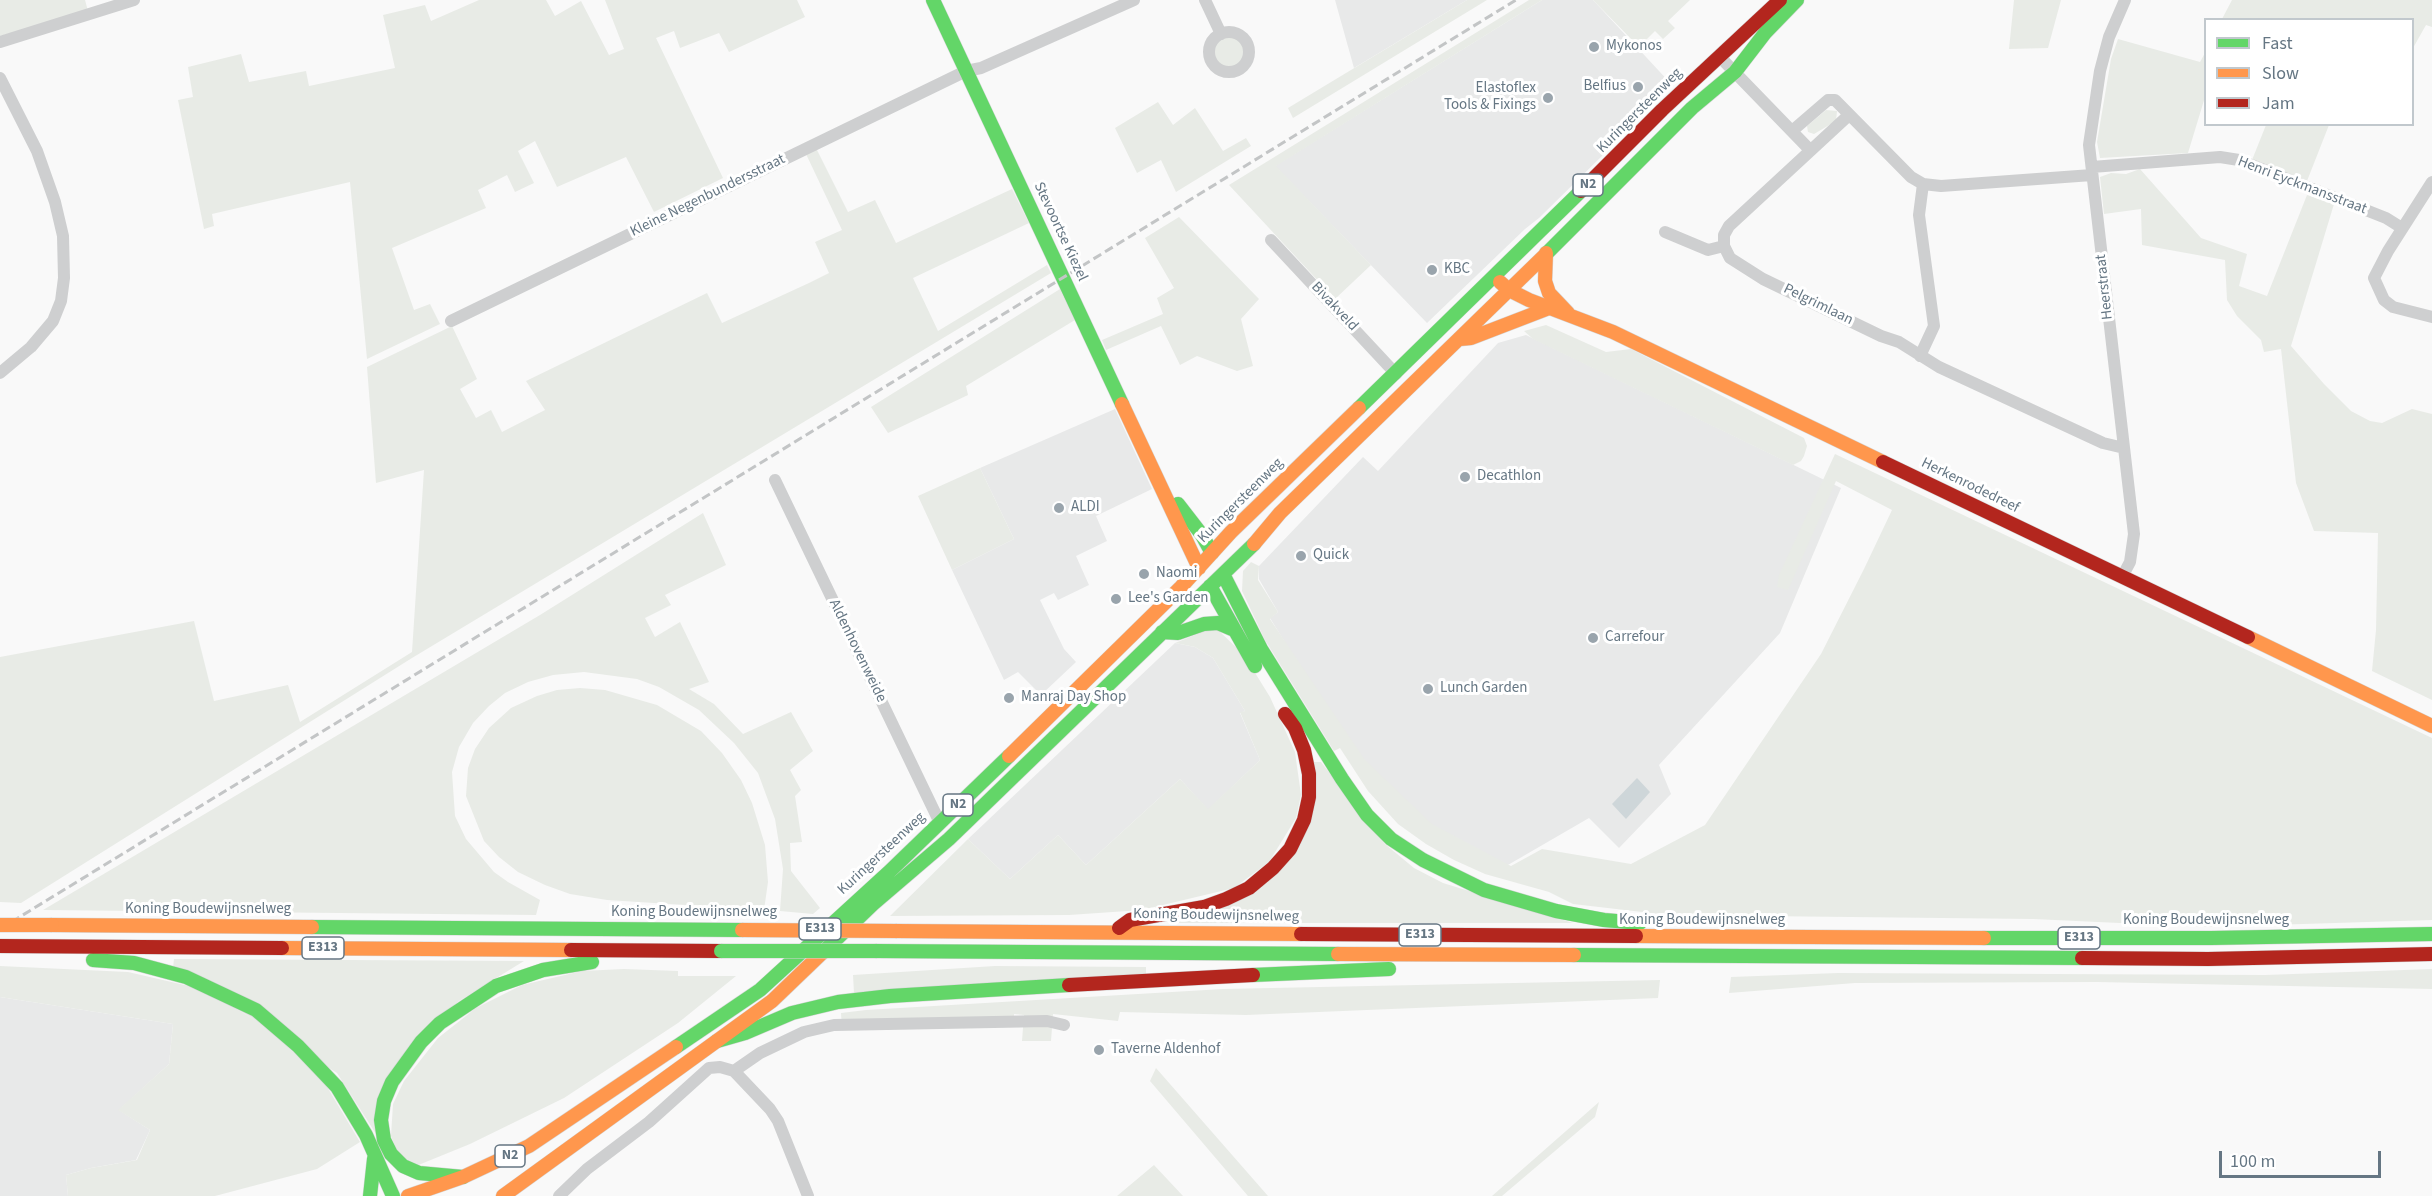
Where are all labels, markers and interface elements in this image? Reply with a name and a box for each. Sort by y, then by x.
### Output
legend [2204,18,2414,126]
text: Fast [2262,31,2293,56]
place label: Mykonos [1606,38,1662,56]
marker: Mykonos [1587,40,1601,54]
text: Slow [2262,61,2299,86]
street label: Kuringersteenweg [1594,65,1686,157]
place label: Belfius [1583,78,1626,96]
place label: Elastoflex Tools & Fixings [1444,80,1536,115]
marker: Belfius [1631,80,1645,94]
marker: Elastoflex Tools & Fixings [1541,91,1555,105]
text: Jam [2262,91,2295,116]
street label: Kleine Negenbundersstraat [628,151,788,241]
street label: Henri Eyckmansstraat [2235,153,2369,219]
road number: N2 [1573,174,1603,196]
street label: Stevoortse Kiezel [1029,180,1091,284]
street label: Heerstraat [2093,253,2117,321]
place label: KBC [1444,261,1470,279]
marker: KBC [1425,263,1439,277]
street label: Bivakveld [1307,279,1361,335]
street label: Pelgrimlaan [1780,280,1856,330]
street label: Kuringersteenweg [1195,455,1287,547]
street label: Herkenrodedreef [1918,455,2022,517]
place label: Decathlon [1477,468,1541,486]
marker: Decathlon [1458,470,1472,484]
place label: ALDI [1071,499,1100,517]
marker: ALDI [1052,501,1066,515]
place label: Quick [1313,547,1349,565]
marker: Quick [1294,549,1308,563]
place label: Naomi [1156,565,1198,583]
marker: Naomi [1137,567,1151,581]
place label: Lee's Garden [1128,590,1209,608]
marker: Lee's Garden [1109,592,1123,606]
street label: Aldenhovenweide [824,597,890,705]
place label: Carrefour [1605,629,1665,647]
marker: Carrefour [1586,631,1600,645]
place label: Lunch Garden [1440,680,1527,698]
marker: Lunch Garden [1421,682,1435,696]
place label: Manraj Day Shop [1021,689,1126,707]
marker: Manraj Day Shop [1002,691,1016,705]
road number: N2 [943,794,973,816]
street label: Kuringersteenweg [834,809,930,899]
street label: Koning Boudewijnsnelweg [125,901,291,919]
street label: Koning Boudewijnsnelweg [611,904,777,922]
street label: Koning Boudewijnsnelweg [1133,906,1299,926]
street label: Koning Boudewijnsnelweg [1619,912,1785,930]
street label: Koning Boudewijnsnelweg [2123,912,2289,930]
road number: E313 [799,918,841,940]
road number: E313 [1399,924,1441,946]
road number: E313 [2058,927,2100,949]
road number: E313 [302,937,344,959]
place label: Taverne Aldenhof [1111,1041,1220,1059]
marker: Taverne Aldenhof [1092,1043,1106,1057]
scale bar [2222,1139,2384,1177]
road number: N2 [495,1145,525,1167]
text: 100 m [2230,1149,2275,1174]

